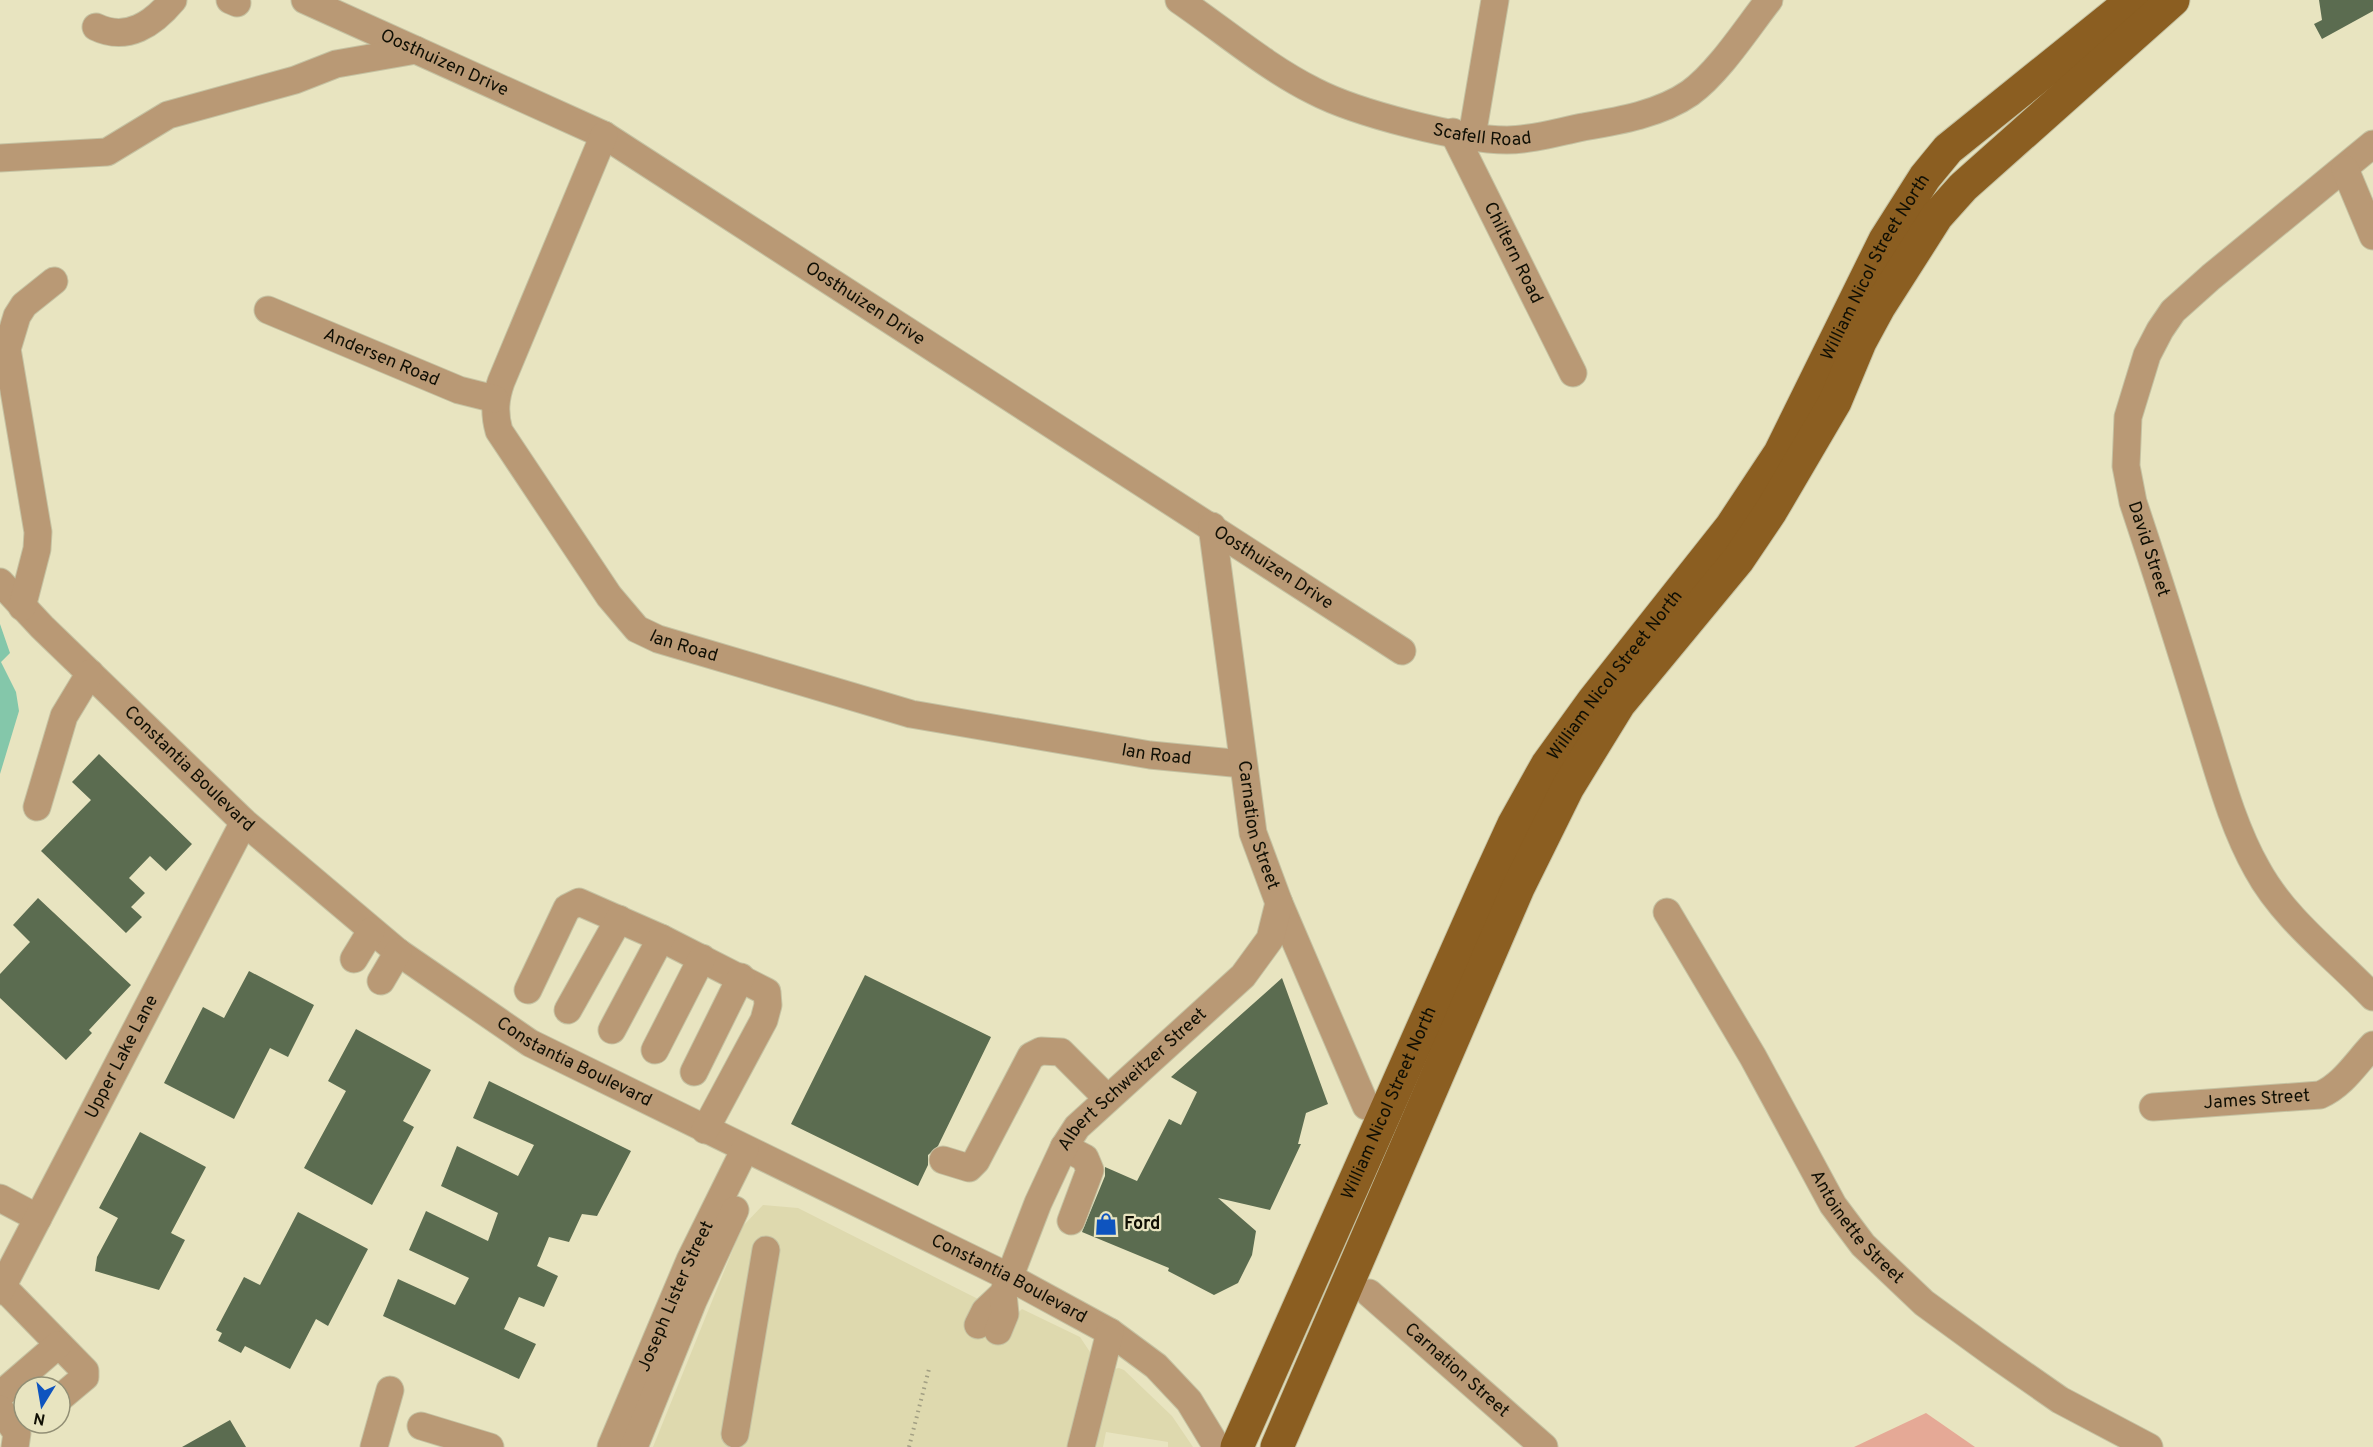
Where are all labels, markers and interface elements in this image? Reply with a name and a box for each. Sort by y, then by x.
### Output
street label: Oosthuizen Drive [377,24,512,102]
street label: Scafell Road [1431,118,1533,152]
street label: William Nicol Street North [1816,170,1935,364]
street label: Chiltern Road [1478,198,1548,307]
street label: Oosthuizen Drive [801,257,929,351]
street label: Andersen Road [320,323,443,392]
street label: David Street [2122,498,2175,600]
street label: Oosthuizen Drive [1209,521,1338,615]
street label: William Nicol Street North [1542,586,1688,765]
street label: Ian Road [645,625,721,668]
street label: Constantia Boulevard [119,701,259,837]
street label: Ian Road [1120,739,1192,770]
street label: Carnation Street [1232,759,1285,893]
street label: Upper Lake Lane [80,991,164,1123]
street label: Albert Schweitzer Street [1053,1003,1212,1156]
street label: William Nicol Street North [1336,1003,1442,1203]
street label: Constantia Boulevard [492,1012,656,1112]
street label: James Street [2203,1084,2311,1115]
street label: Antoinette Street [1805,1166,1909,1289]
shop icon: Ford [1093,1211,1119,1237]
place label: Ford [1124,1213,1160,1236]
street label: Joseph Lister Street [633,1217,719,1375]
street label: Constantia Boulevard [927,1229,1091,1329]
street label: Carnation Street [1399,1318,1514,1423]
north arrow [12,1375,72,1435]
text: N [32,1407,47,1429]

